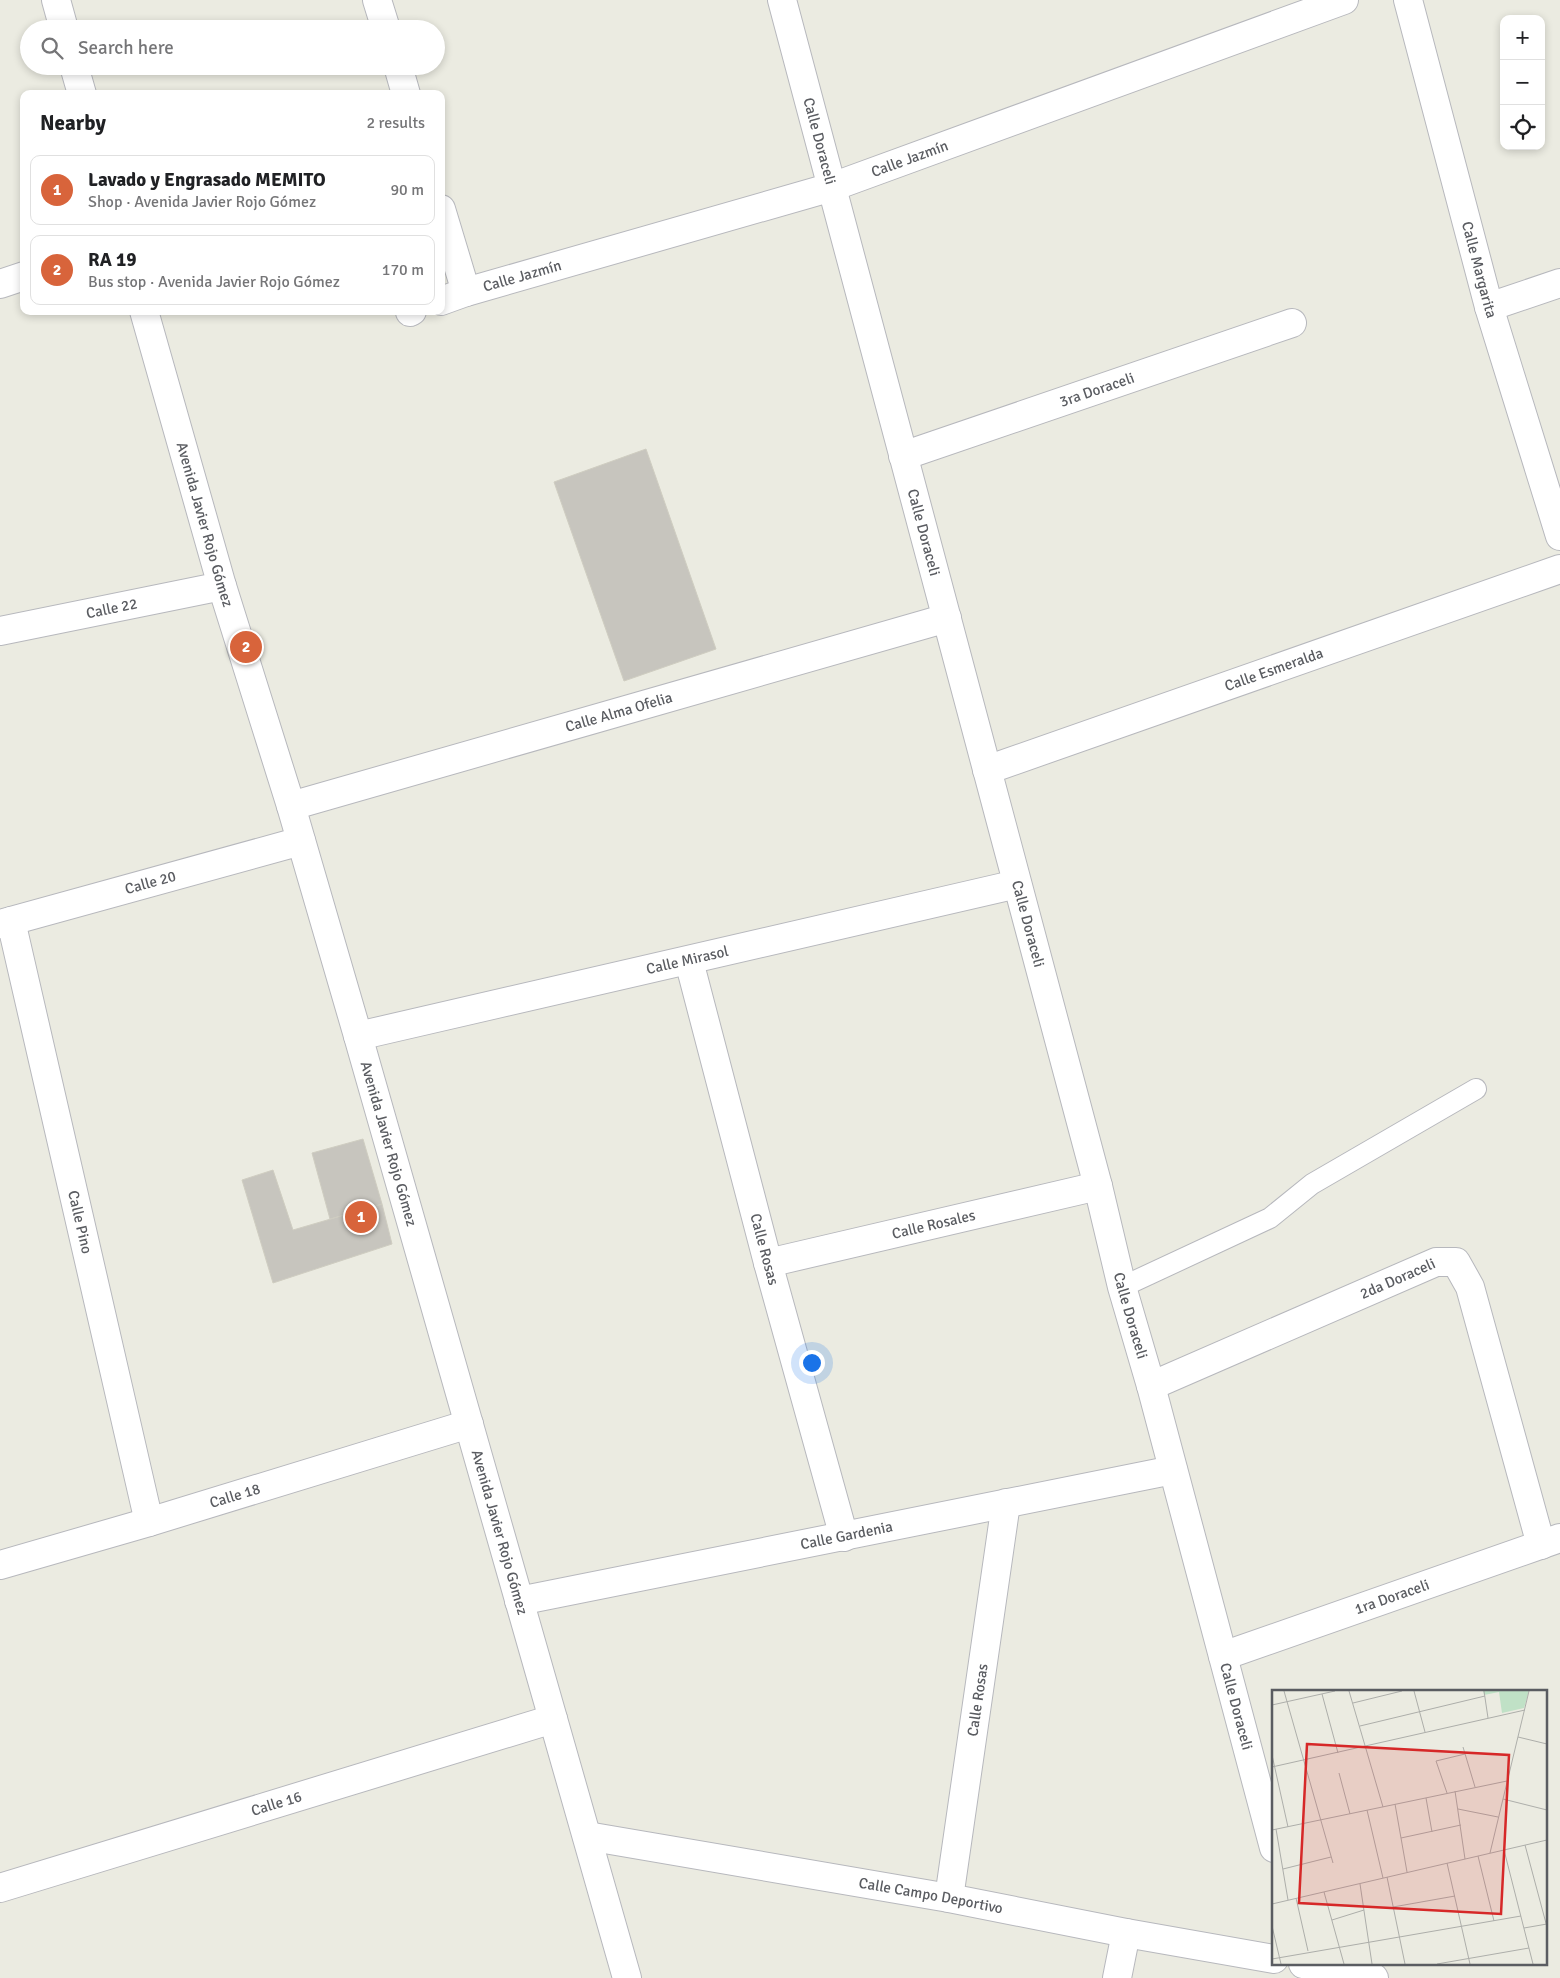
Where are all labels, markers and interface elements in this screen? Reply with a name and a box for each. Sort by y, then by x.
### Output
map controls [1500,15,1545,150]
button: + [1500,15,1545,60]
search box [20,20,445,75]
icon: search [38,34,66,62]
text: Search here [78,36,174,60]
button: − [1500,60,1545,105]
street label: Calle Doraceli [799,96,840,187]
button: locate [1500,105,1545,150]
text: Nearby [40,110,106,136]
text: 2 results [366,113,425,133]
street label: Calle Jazmín [869,136,951,181]
text: Lavado y Engrasado MEMITO [88,168,326,192]
text: 1 [53,180,61,200]
text: 90 m [390,180,424,200]
text: Shop · Avenida Javier Rojo Gómez [88,192,316,212]
street label: Calle Margarita [1458,220,1501,320]
text: RA 19 [88,248,137,272]
street label: Calle Jazmín [481,256,563,296]
text: 2 [53,260,61,280]
text: 170 m [382,260,424,280]
text: Bus stop · Avenida Javier Rojo Gómez [88,272,340,292]
street label: 3ra Doraceli [1057,369,1137,411]
street label: Avenida Javier Rojo Gómez [173,440,237,609]
street label: Calle Doraceli [904,487,944,578]
street label: Calle 22 [84,594,139,622]
pin: 2 [230,628,262,666]
street label: Calle Esmeralda [1222,644,1326,695]
street label: Calle Alma Ofelia [563,688,674,736]
street label: Calle 20 [123,867,178,898]
street label: Calle Doraceli [1008,878,1048,969]
street label: Calle Mirasol [644,942,730,978]
street label: Avenida Javier Rojo Gómez [357,1059,421,1228]
street label: Calle Pino [64,1189,96,1256]
pin: 1 [345,1198,377,1236]
street label: Calle Rosales [890,1206,977,1243]
street label: Calle Rosas [746,1212,783,1287]
street label: 2da Doraceli [1357,1254,1438,1303]
street label: Calle Doraceli [1110,1270,1152,1361]
your location [799,1350,825,1376]
street label: Avenida Javier Rojo Gómez [468,1448,532,1617]
street label: Calle 18 [207,1479,263,1512]
street label: Calle Gardenia [799,1517,894,1553]
street label: 1ra Doraceli [1352,1575,1432,1618]
street label: Calle Doraceli [1216,1661,1257,1752]
street label: Calle Rosas [963,1662,992,1738]
inset map [1272,1690,1548,1966]
street label: Calle 16 [249,1787,304,1820]
street label: Calle Campo Deportivo [857,1874,1005,1917]

